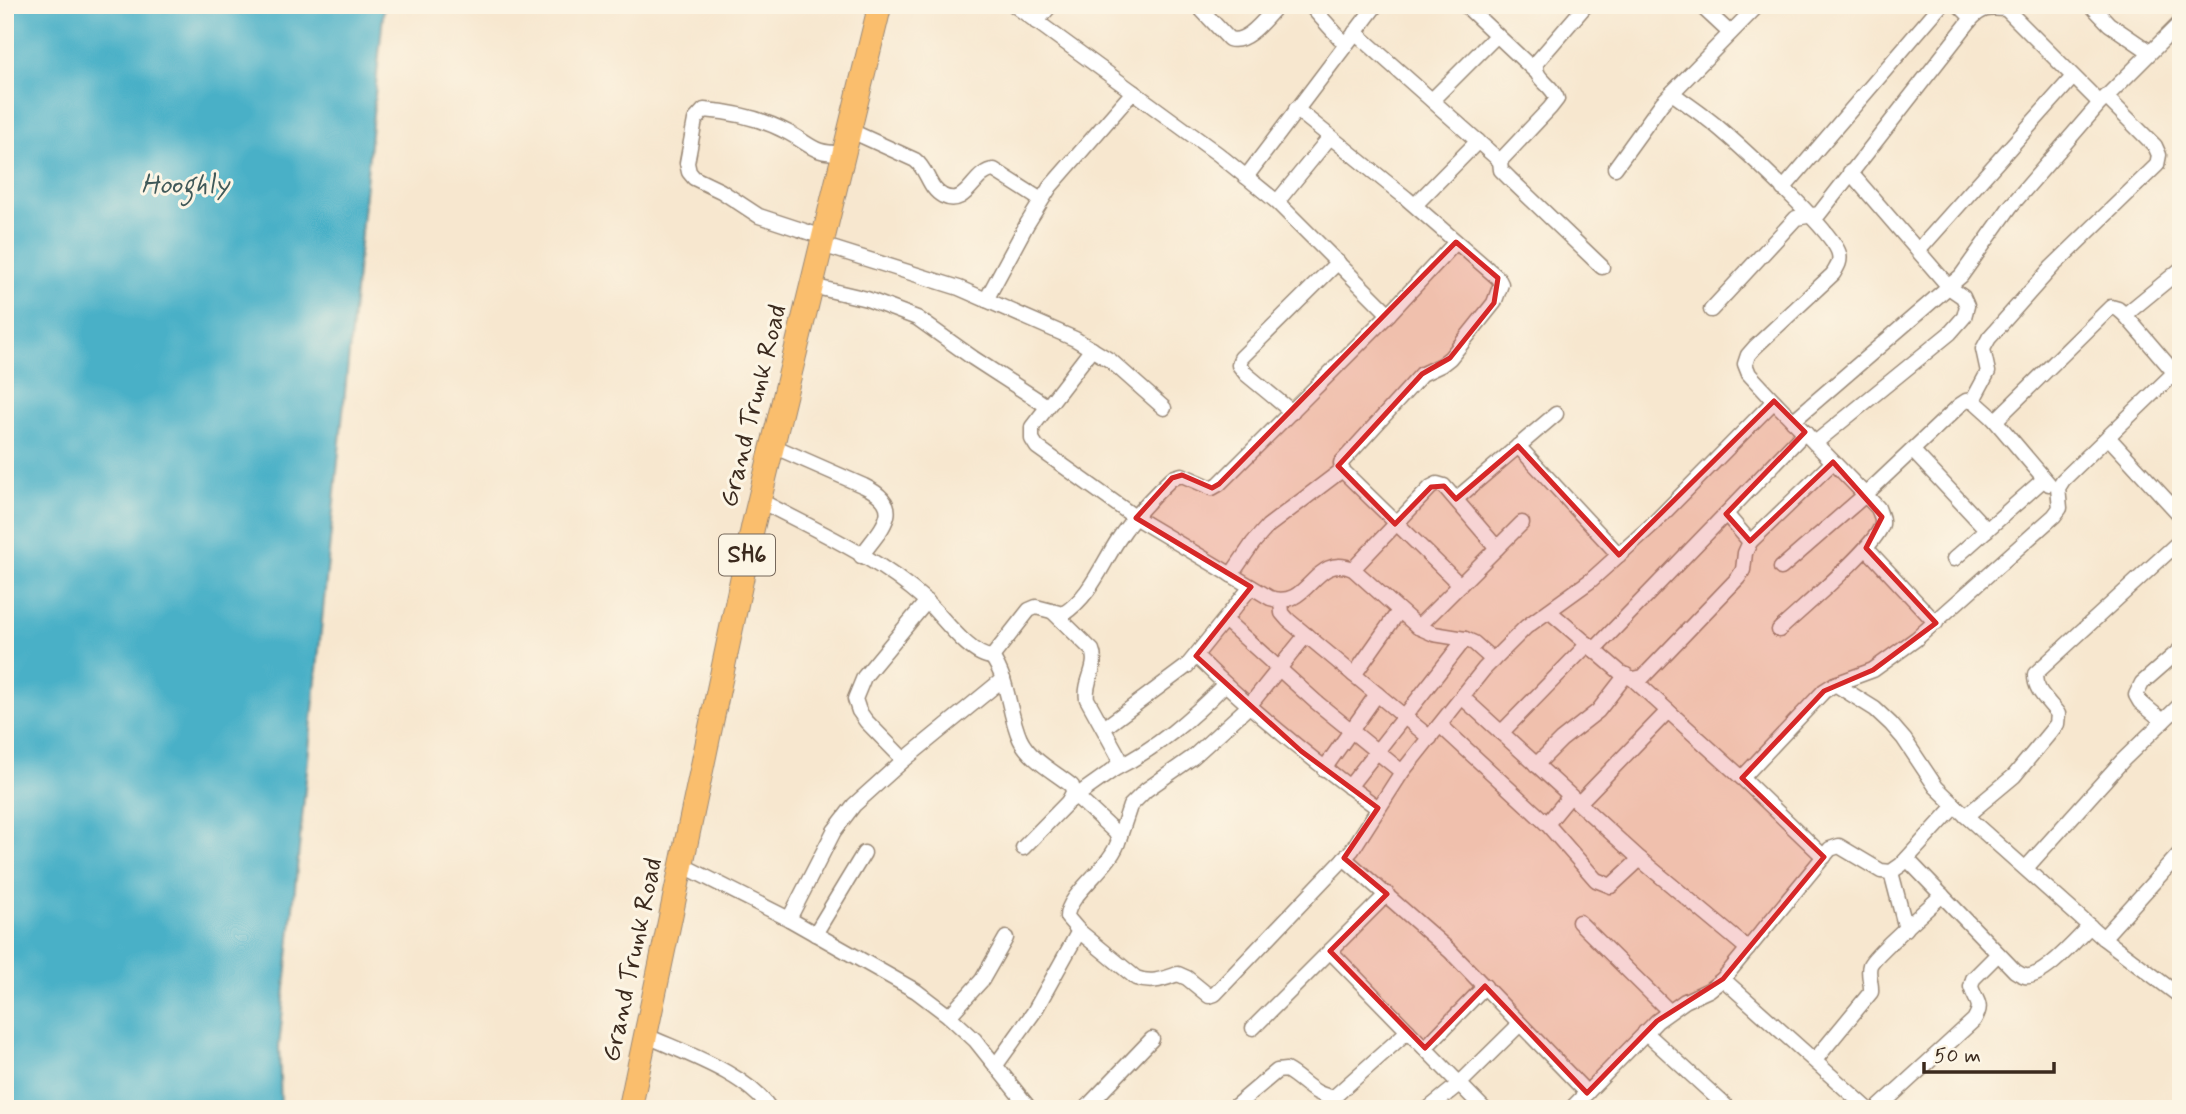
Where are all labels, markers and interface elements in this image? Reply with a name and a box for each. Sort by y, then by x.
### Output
water label: Hooghly [141,167,231,207]
street label: Grand Trunk Road [712,301,796,511]
road number: SH6 [719,534,775,576]
street label: Grand Trunk Road [595,855,671,1065]
scale bar [1924,1030,2053,1074]
text: 50 m [1934,1042,1981,1070]

